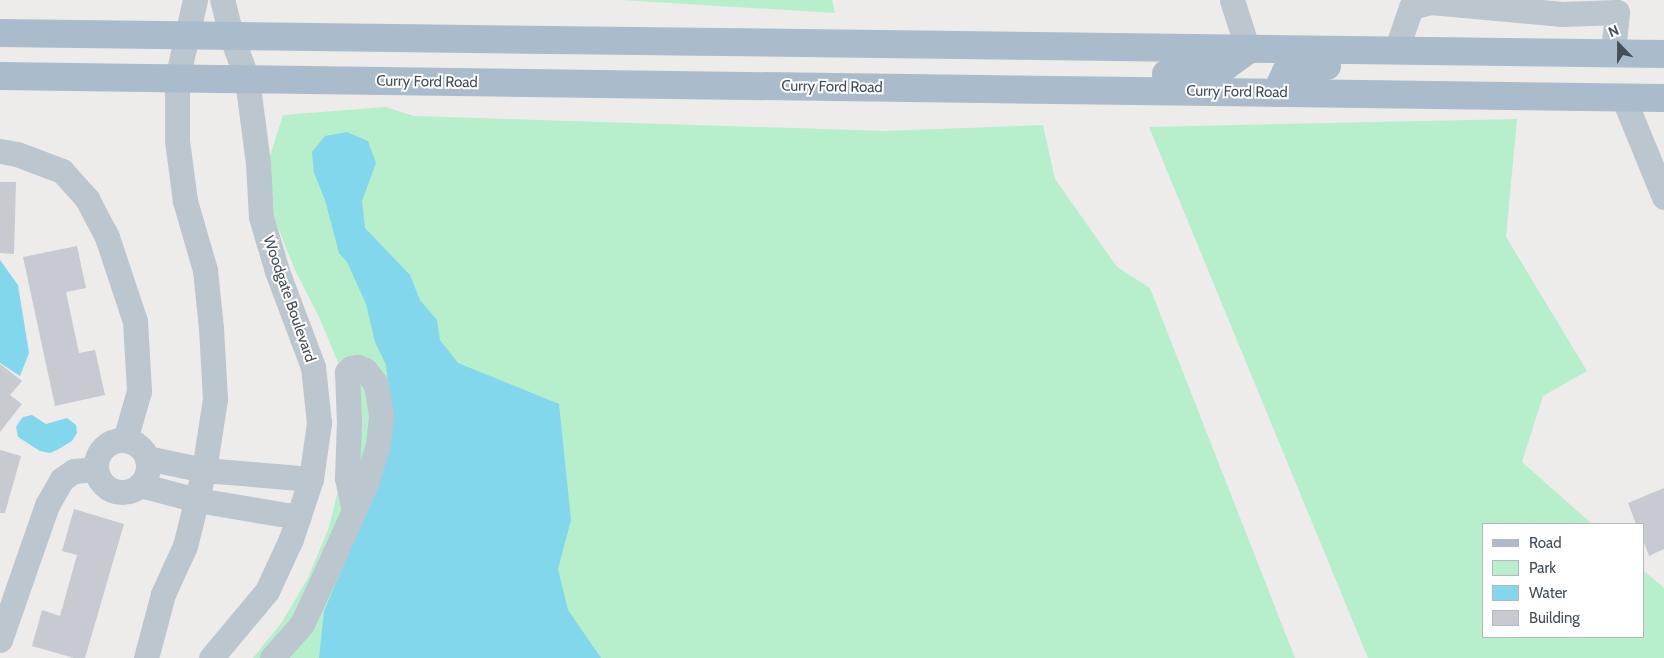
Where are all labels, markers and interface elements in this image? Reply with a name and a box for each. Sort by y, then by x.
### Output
north arrow [1594,20,1644,70]
text: N [1605,21,1621,41]
street label: Curry Ford Road [376,72,478,92]
street label: Curry Ford Road [781,77,883,97]
street label: Curry Ford Road [1186,82,1288,102]
street label: Woodgate Boulevard [259,233,319,365]
legend [1482,523,1644,638]
text: Road [1529,534,1562,552]
text: Park [1529,559,1556,577]
text: Water [1529,584,1567,602]
text: Building [1529,609,1580,627]

